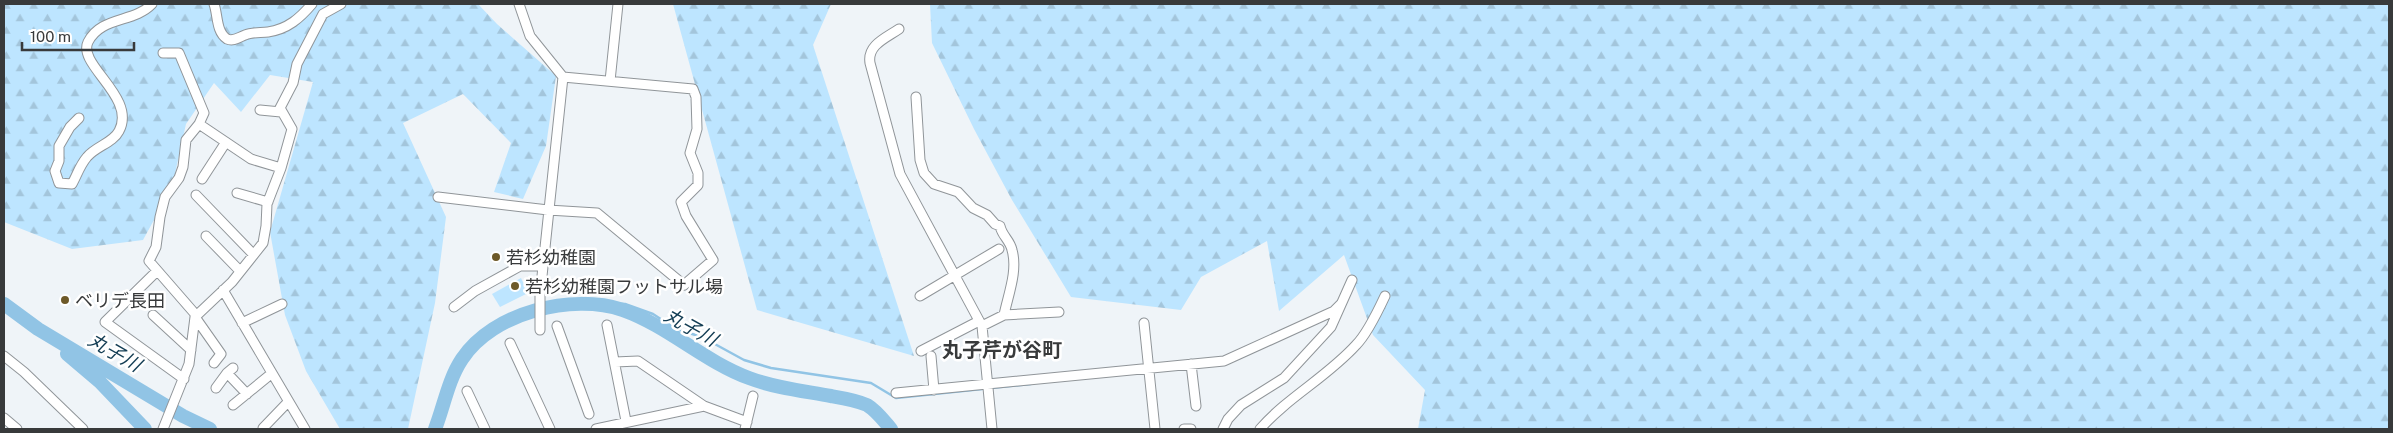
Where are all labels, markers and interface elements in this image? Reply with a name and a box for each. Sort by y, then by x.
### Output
scale bar [22,20,135,52]
text: 100 m [30,28,71,45]
place label: 若杉幼稚園 [506,247,596,268]
marker: 若杉幼稚園 [490,251,502,263]
place label: 若杉幼稚園フットサル場 [525,276,723,297]
marker: 若杉幼稚園フットサル場 [509,280,521,292]
place label: ベリデ長田 [75,290,165,311]
marker: ベリデ長田 [59,294,71,306]
water label: 丸子川 [661,304,723,351]
water label: 丸子川 [85,328,147,377]
district label: 丸子芹が谷町 [942,338,1062,362]

